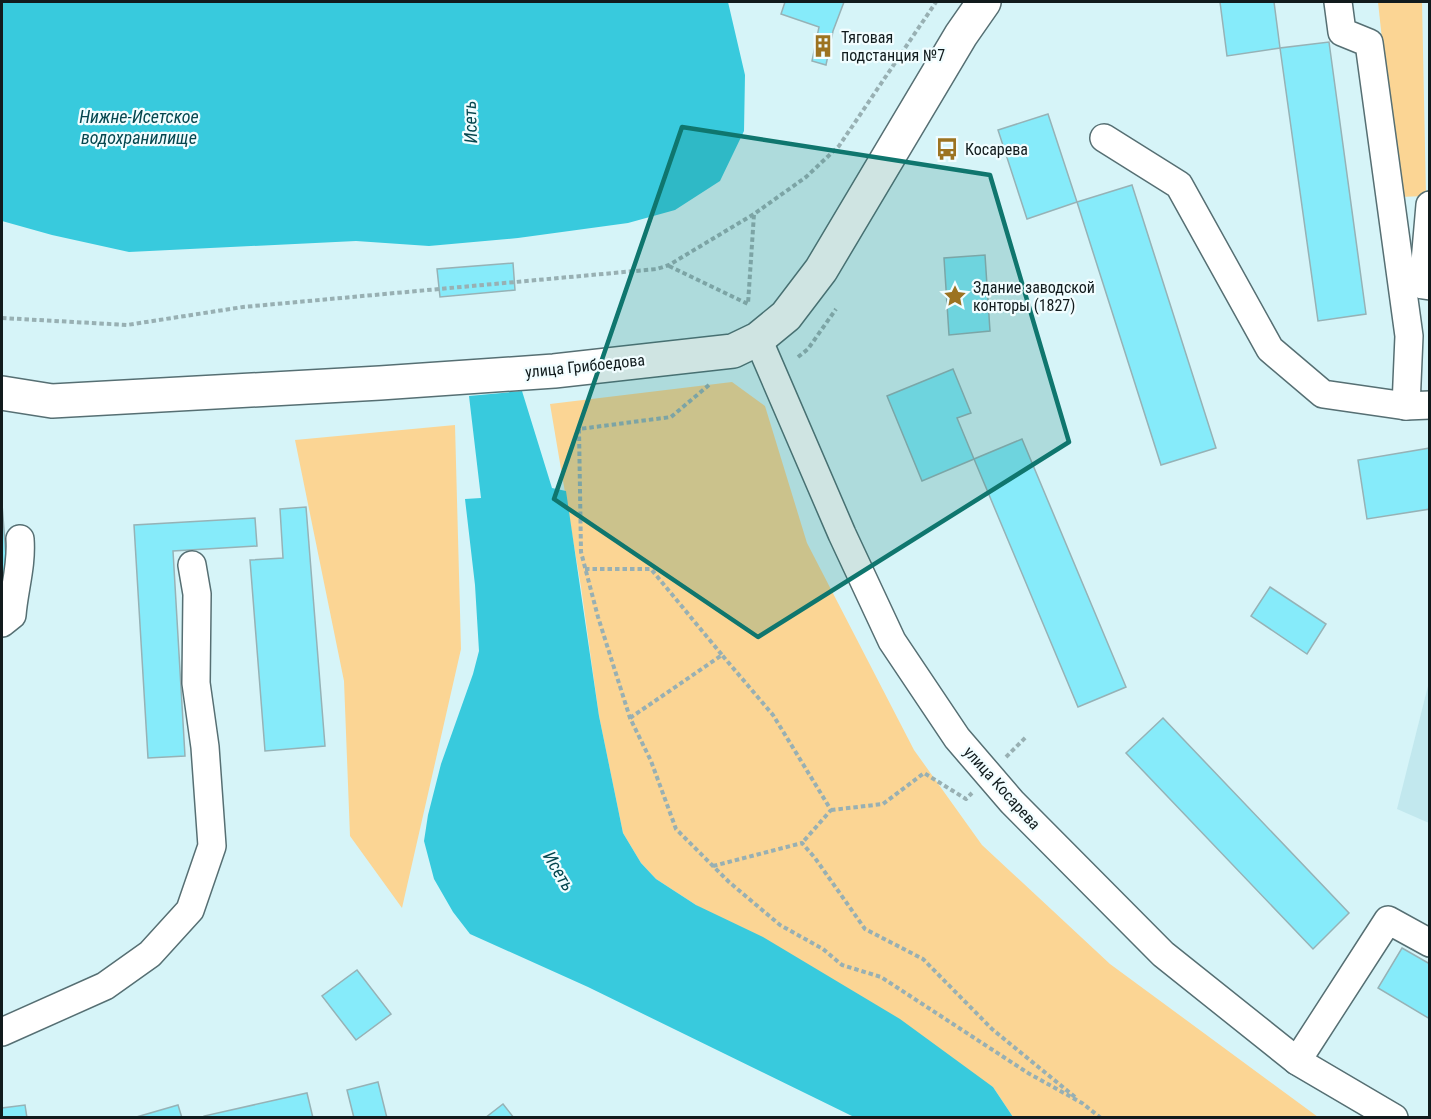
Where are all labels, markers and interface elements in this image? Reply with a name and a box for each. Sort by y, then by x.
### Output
place label: Тяговая подстанция №7 [841,28,945,65]
building icon: Тяговая подстанция №7 [810,33,836,59]
water label: Исеть [459,100,481,144]
water label: Нижне-Исетское водохранилище [79,106,199,148]
bus stop icon: Косарева [934,136,960,162]
place label: Косарева [965,140,1028,159]
place label: Здание заводской конторы (1827) [973,278,1095,315]
place icon: Здание заводской конторы (1827) [942,283,968,309]
street label: улица Грибоедова [524,350,646,382]
street label: улица Косарева [960,743,1044,833]
water label: Исеть [539,847,579,895]

